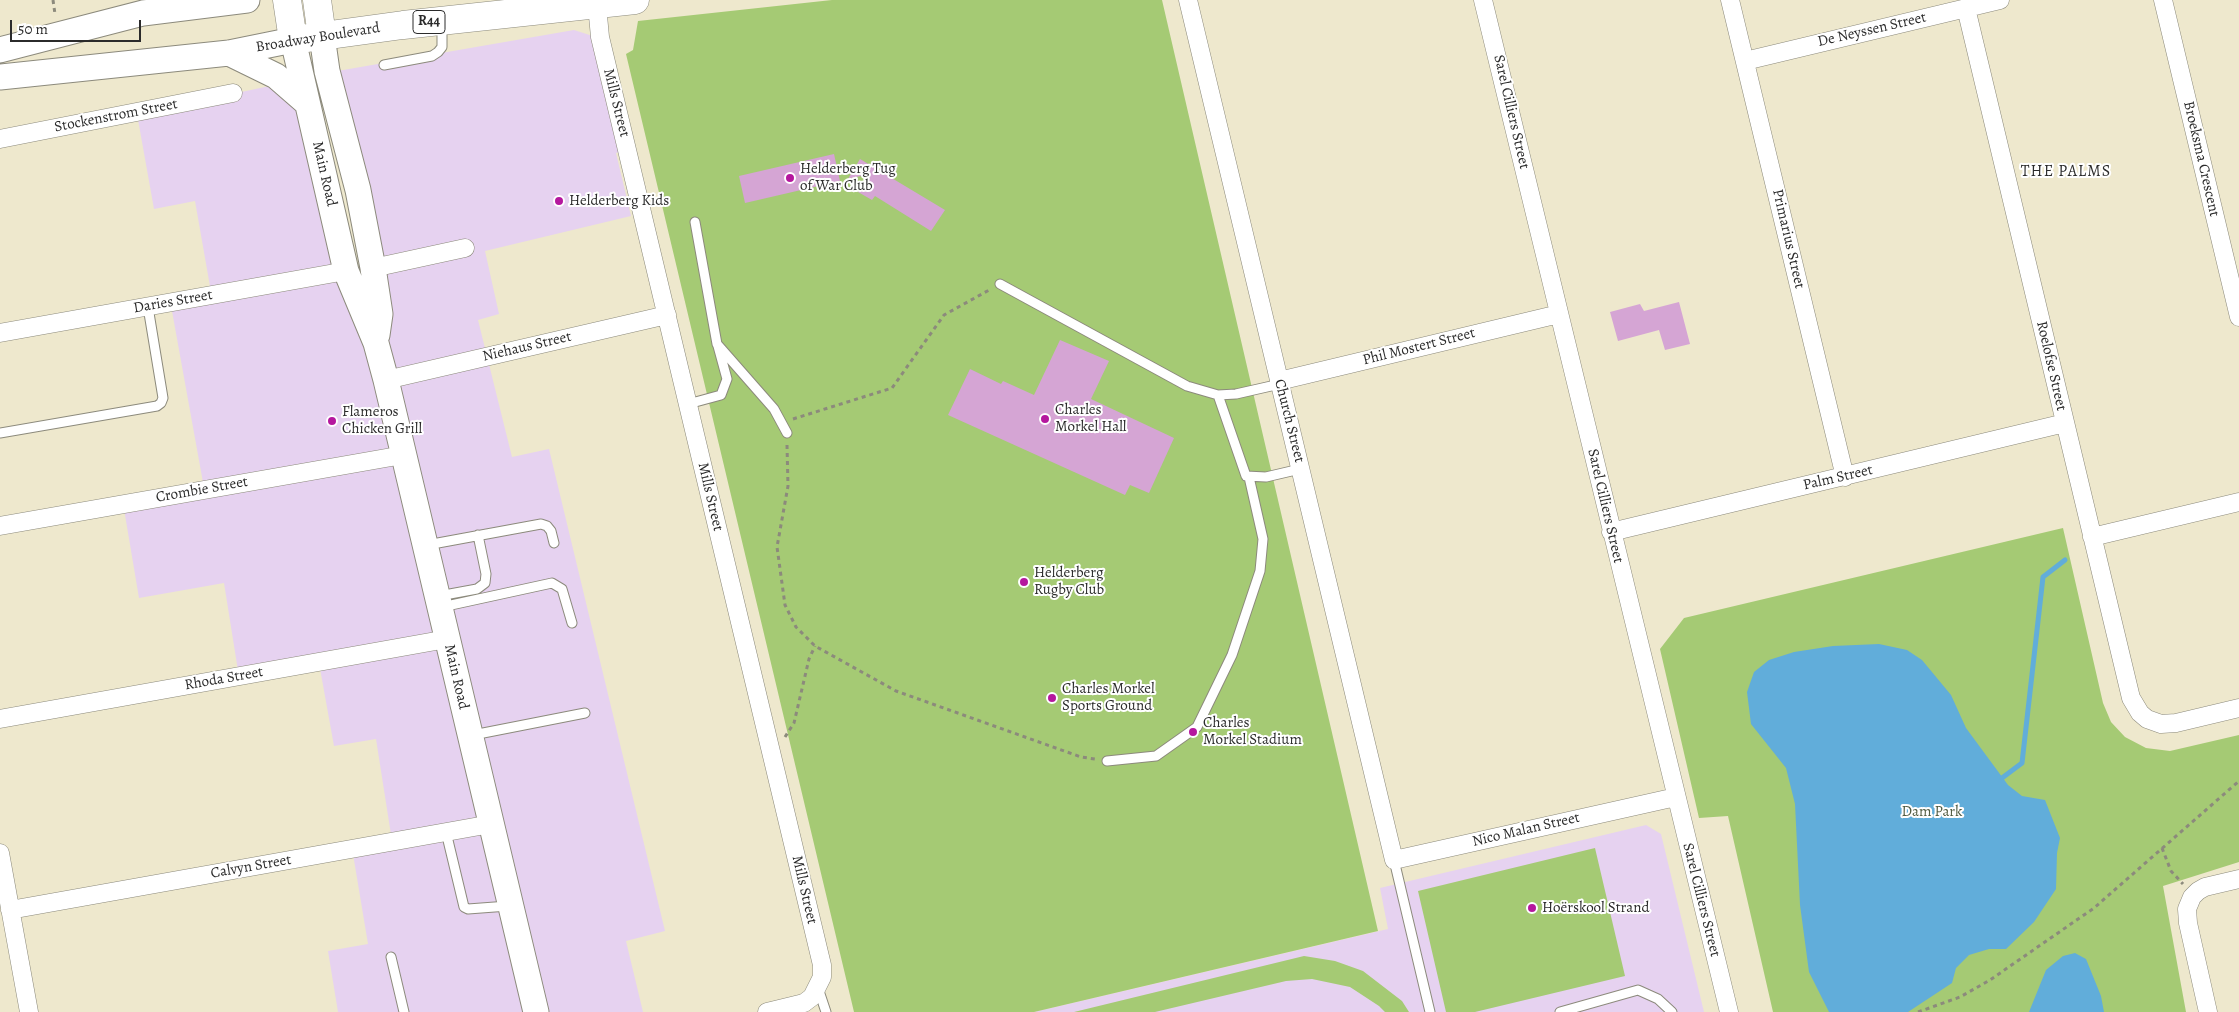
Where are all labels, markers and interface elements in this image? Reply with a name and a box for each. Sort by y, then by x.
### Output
street label: De Neyssen Street [1816,9,1928,51]
scale bar [12,10,144,42]
road number: R44 [413,11,445,34]
text: 50 m [18,19,48,39]
street label: Broadway Boulevard [255,19,381,57]
street label: Sarel Cilliers Street [1489,53,1533,171]
street label: Mills Street [599,67,633,139]
street label: Stockenstrom Street [53,95,179,137]
street label: Broeksma Crescent [2179,99,2223,219]
street label: Main Road [308,140,340,208]
place label: Helderberg Tug of War Club [800,160,896,195]
district label: THE PALMS [2020,162,2112,182]
marker: Helderberg Tug of War Club [784,172,796,184]
street label: Primarius Street [1768,188,1808,290]
place label: Helderberg Kids [569,192,669,210]
marker: Helderberg Kids [553,195,565,207]
street label: Daries Street [132,286,214,318]
street label: Roelofse Street [2032,319,2070,413]
street label: Phil Mostert Street [1361,324,1477,370]
street label: Niehaus Street [481,328,573,366]
street label: Church Street [1270,377,1308,465]
place label: Charles Morkel Hall [1055,401,1126,436]
place label: Flameros Chicken Grill [342,403,422,438]
marker: Charles Morkel Hall [1039,413,1051,425]
marker: Flameros Chicken Grill [326,415,338,427]
street label: Sarel Cilliers Street [1583,447,1627,565]
street label: Mills Street [693,461,727,533]
street label: Palm Street [1801,461,1875,495]
street label: Crombie Street [155,473,249,507]
place label: Helderberg Rugby Club [1034,564,1104,599]
marker: Helderberg Rugby Club [1018,576,1030,588]
street label: Main Road [440,643,472,711]
street label: Rhoda Street [183,663,265,695]
place label: Charles Morkel Sports Ground [1062,680,1155,715]
marker: Charles Morkel Sports Ground [1046,692,1058,704]
place label: Charles Morkel Stadium [1203,714,1302,749]
marker: Charles Morkel Stadium [1187,726,1199,738]
park label: Dam Park [1901,803,1963,821]
street label: Nico Malan Street [1471,809,1581,851]
street label: Sarel Cilliers Street [1678,841,1724,959]
street label: Calvyn Street [209,851,293,883]
street label: Mills Street [787,854,821,926]
place label: Hoërskool Strand [1542,899,1649,917]
marker: Hoërskool Strand [1526,902,1538,914]

